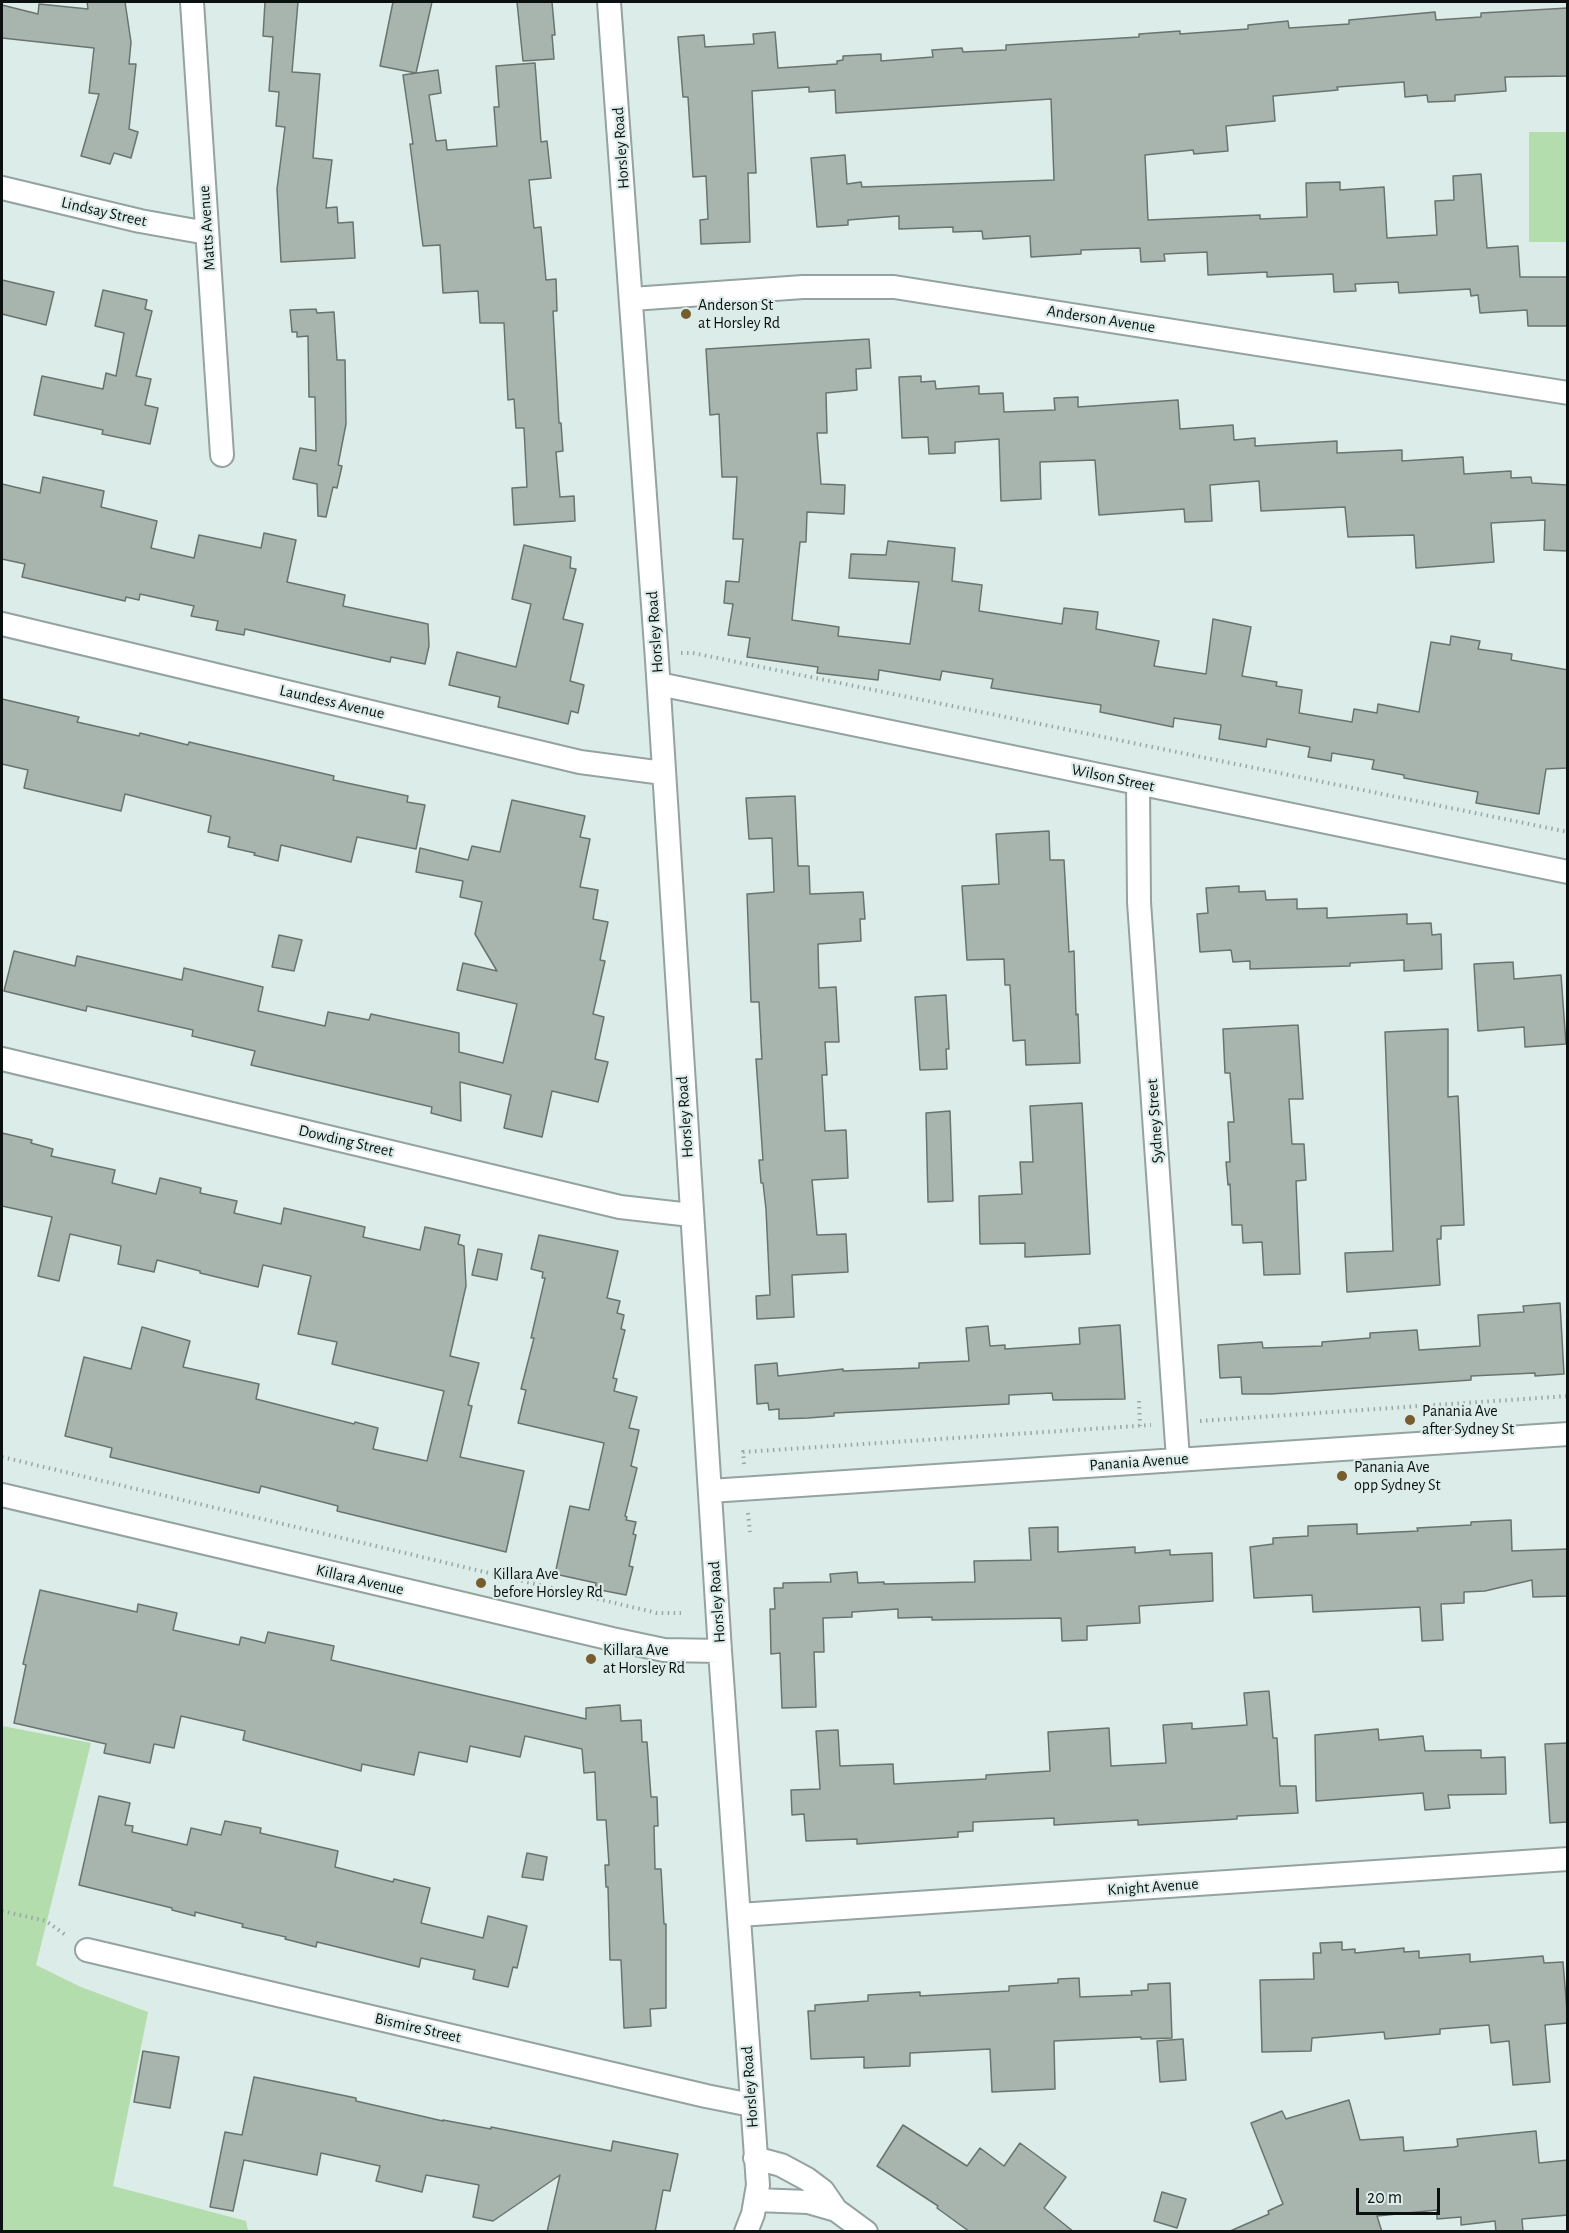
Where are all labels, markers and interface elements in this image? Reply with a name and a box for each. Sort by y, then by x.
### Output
street label: Horsley Road [609,106,633,190]
street label: Matts Avenue [194,185,220,271]
street label: Lindsay Street [59,193,149,231]
place label: Anderson St at Horsley Rd [698,295,780,333]
street label: Anderson Avenue [1046,301,1156,337]
marker: Anderson St at Horsley Rd [679,307,693,321]
street label: Horsley Road [643,590,667,674]
street label: Laundess Avenue [278,681,386,723]
street label: Wilson Street [1070,760,1156,796]
street label: Horsley Road [673,1075,697,1159]
street label: Sydney Street [1142,1078,1168,1164]
street label: Dowding Street [297,1121,395,1161]
place label: Panania Ave after Sydney St [1422,1401,1514,1439]
marker: Panania Ave after Sydney St [1403,1413,1417,1427]
street label: Panania Avenue [1089,1449,1189,1475]
place label: Panania Ave opp Sydney St [1354,1457,1441,1495]
marker: Panania Ave opp Sydney St [1335,1469,1349,1483]
street label: Horsley Road [705,1560,729,1644]
street label: Killara Avenue [314,1561,406,1599]
place label: Killara Ave before Horsley Rd [493,1564,603,1602]
marker: Killara Ave before Horsley Rd [474,1576,488,1590]
place label: Killara Ave at Horsley Rd [603,1640,685,1678]
marker: Killara Ave at Horsley Rd [584,1652,598,1666]
street label: Knight Avenue [1107,1874,1199,1900]
street label: Bismire Street [373,2009,463,2047]
street label: Horsley Road [738,2045,762,2129]
scale bar [1359,2176,1443,2214]
text: 20 m [1367,2189,1402,2207]

